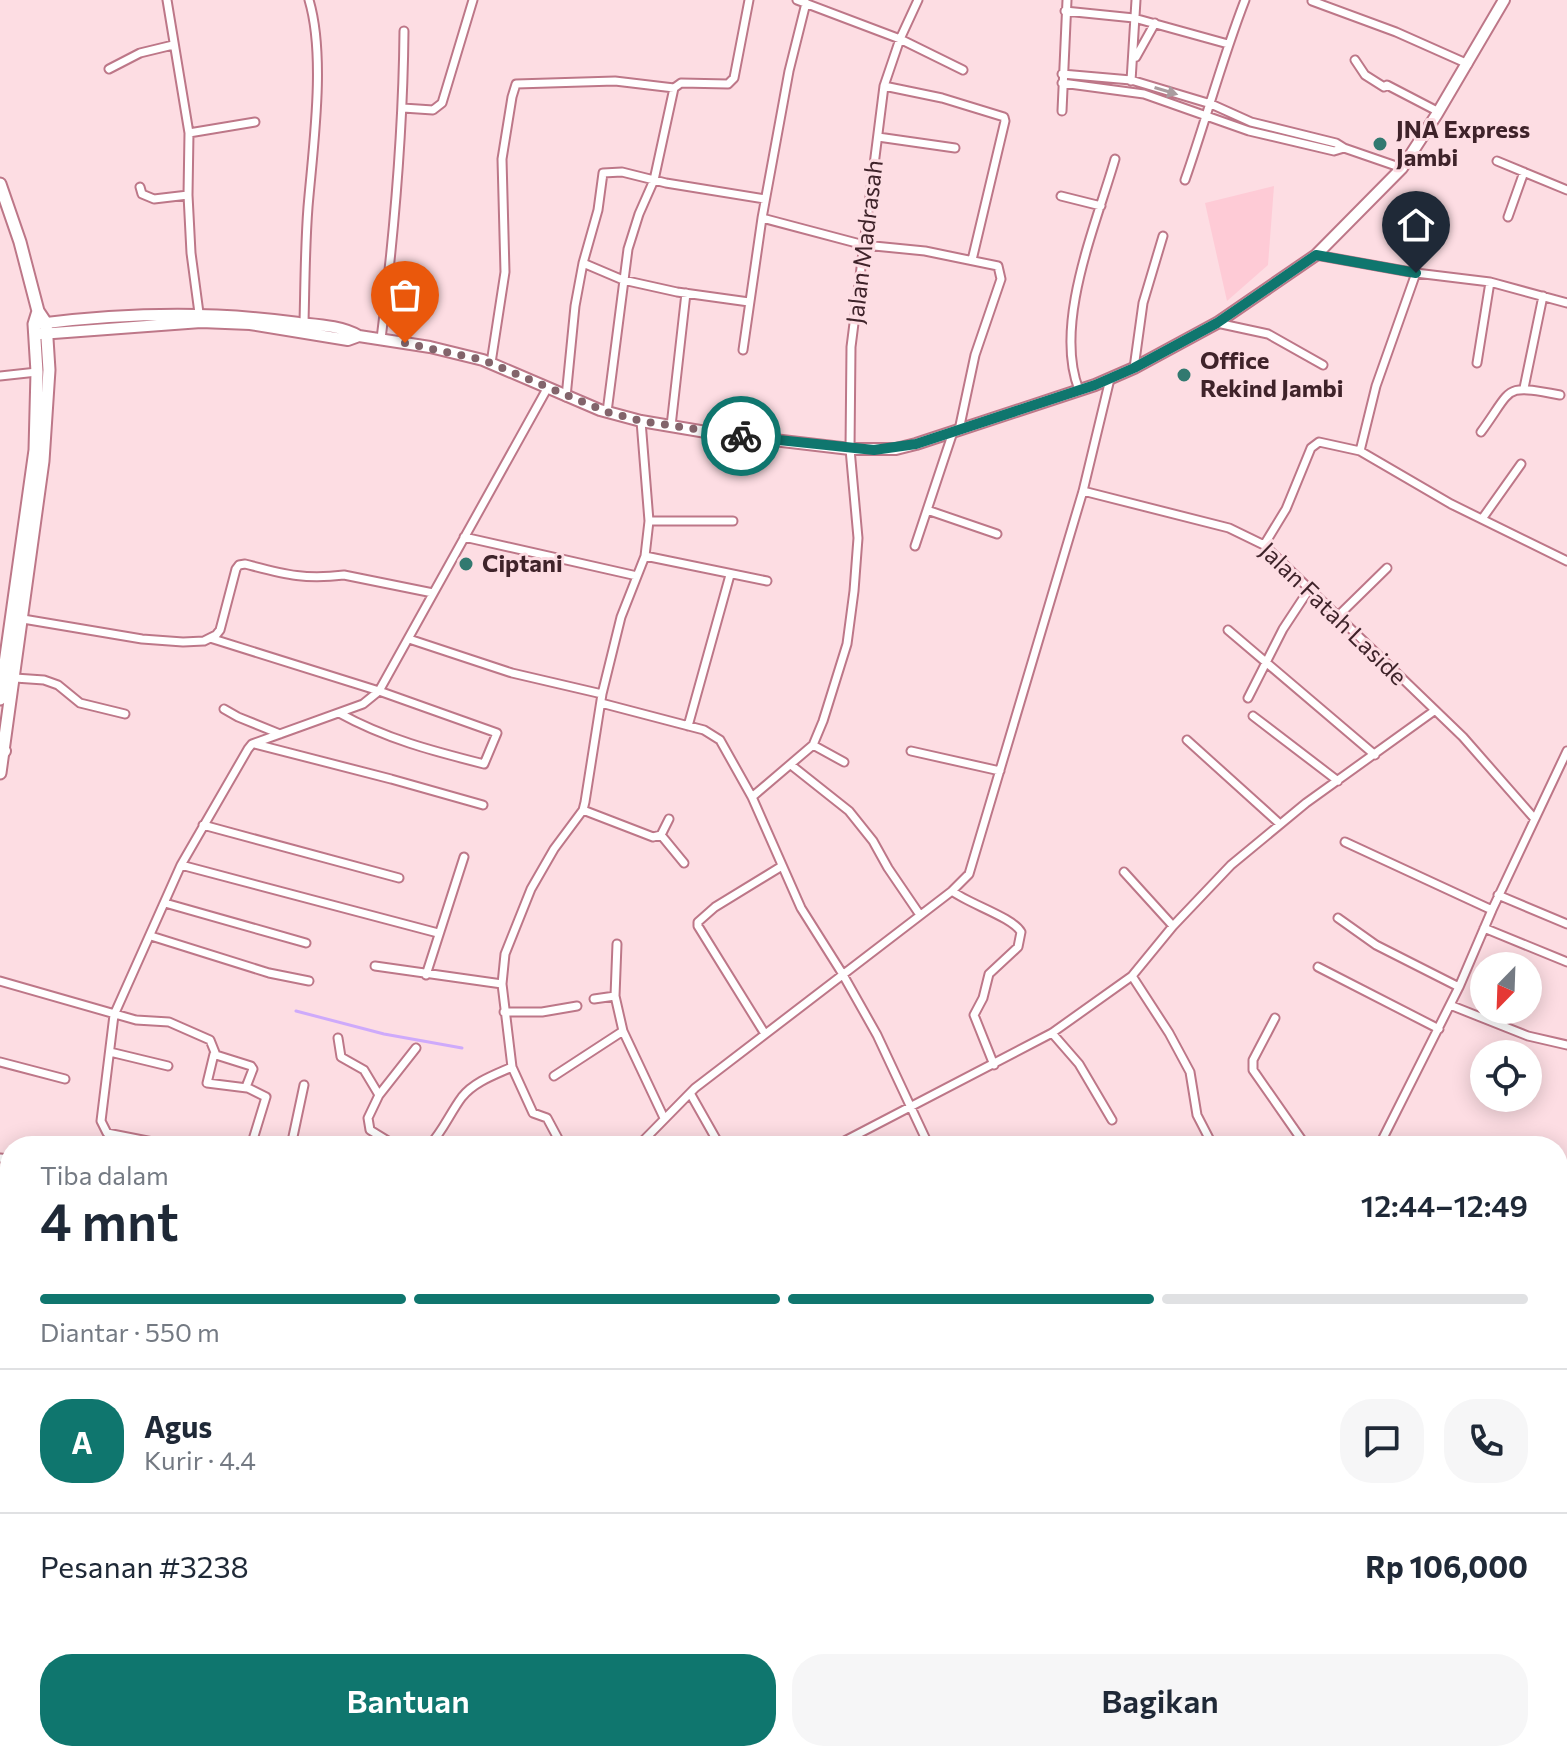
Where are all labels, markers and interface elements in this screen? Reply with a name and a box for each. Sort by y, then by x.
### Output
one-way arrow [1155,85,1179,98]
place label: JNA Express Jambi [1396,114,1530,171]
marker: JNA Express Jambi [1371,135,1389,153]
street label: Jalan Madrasah [839,158,888,325]
pin [1382,191,1450,273]
icon: home [1394,203,1438,247]
pin [371,261,439,343]
icon: bag [383,273,427,317]
place label: Office Rekind Jambi [1200,345,1343,402]
marker: Office Rekind Jambi [1175,366,1193,384]
courier [701,396,781,476]
icon: bike [719,414,763,458]
street label: Jalan Fatah Laside [1255,535,1414,690]
place label: Ciptani [482,548,563,577]
marker: Ciptani [457,555,475,573]
north arrow [1470,952,1542,1024]
map controls [1470,952,1542,1112]
button: locate [1470,1040,1542,1112]
text: Tiba dalam [40,1159,169,1190]
text: 12:44–12:49 [1361,1186,1528,1223]
text: 4 mnt [40,1188,179,1252]
text: Diantar · 550 m [40,1316,220,1347]
button: chat [1340,1399,1424,1483]
button: phone [1444,1399,1528,1483]
text: Agus [144,1407,212,1444]
text: A [71,1423,93,1460]
text: Kurir · 4.4 [144,1444,256,1475]
text: Pesanan #3238 [40,1547,249,1584]
text: Rp 106,000 [1365,1547,1528,1584]
button: Bantuan [40,1654,776,1746]
button: Bagikan [792,1654,1528,1746]

